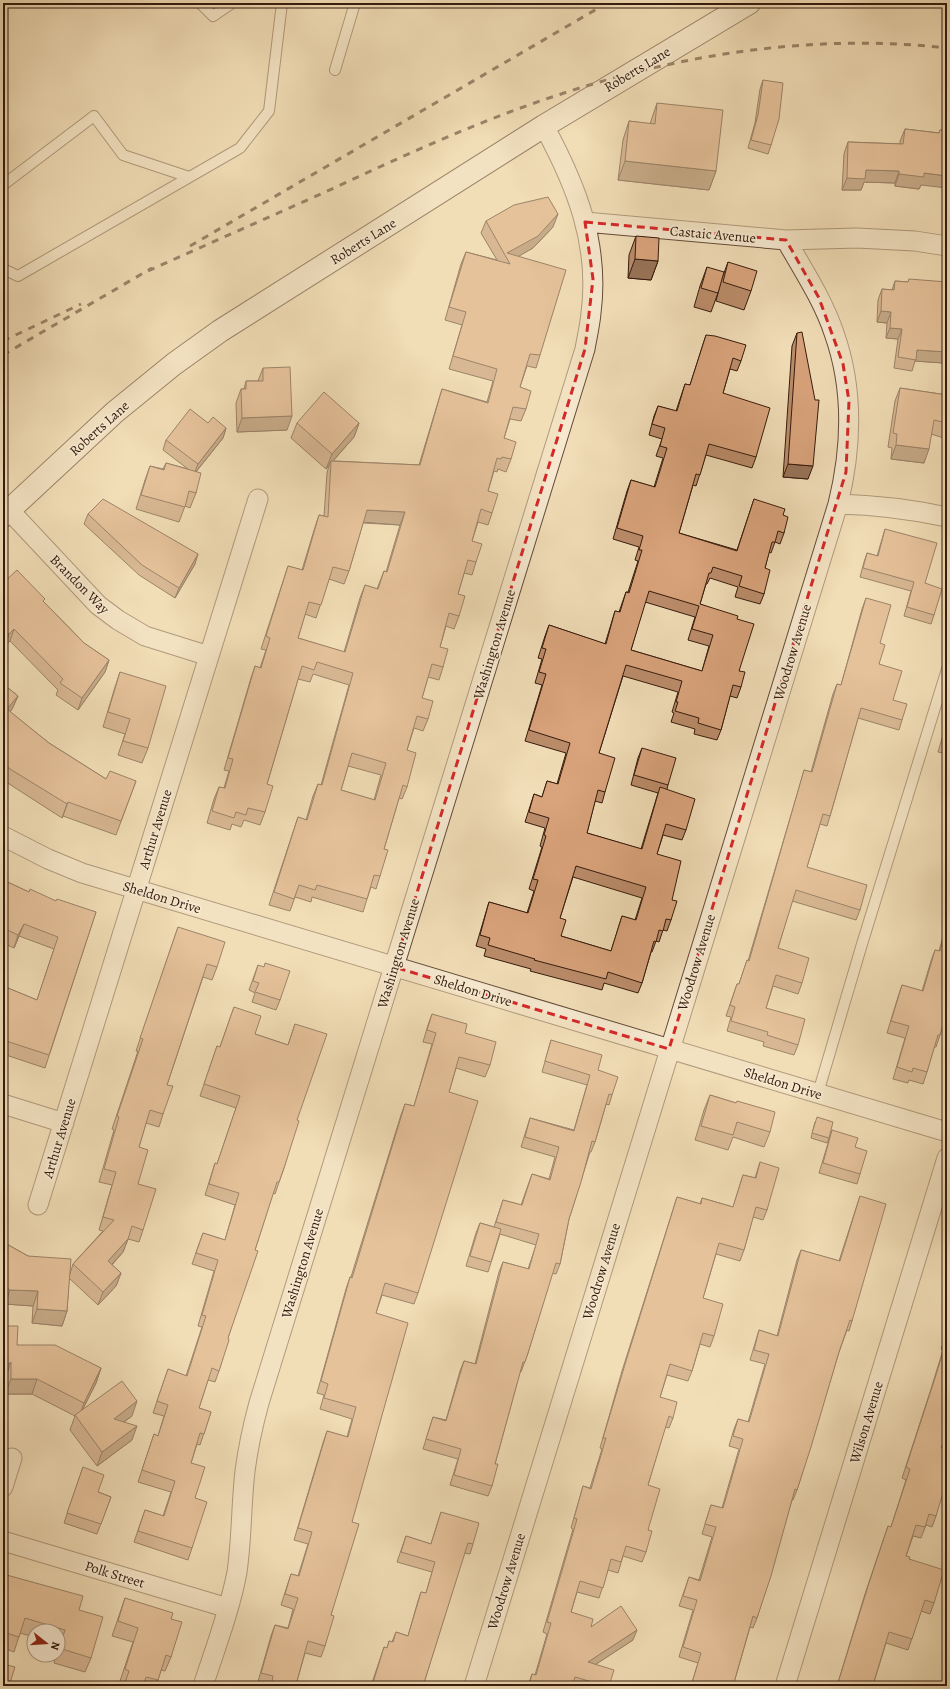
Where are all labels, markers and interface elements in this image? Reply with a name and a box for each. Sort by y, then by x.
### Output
street label: Roberts Lane [600,42,674,97]
street label: Roberts Lane [327,214,400,269]
street label: Castaic Avenue [669,221,757,248]
street label: Roberts Lane [65,396,133,460]
street label: Brandon Way [46,550,114,619]
street label: Washington Avenue [468,587,520,702]
street label: Woodrow Avenue [769,602,816,704]
street label: Arthur Avenue [134,787,177,872]
street label: Sheldon Drive [120,877,203,918]
street label: Washington Avenue [372,896,424,1011]
street label: Woodrow Avenue [673,912,720,1014]
street label: Sheldon Drive [431,970,514,1011]
street label: Sheldon Drive [741,1063,824,1104]
street label: Arthur Avenue [38,1096,81,1181]
street label: Washington Avenue [276,1206,328,1321]
street label: Woodrow Avenue [578,1221,625,1323]
street label: Wilson Avenue [845,1379,888,1466]
street label: Woodrow Avenue [483,1531,530,1633]
street label: Polk Street [83,1556,147,1593]
north arrow [26,1623,66,1663]
text: N [47,1640,63,1652]

